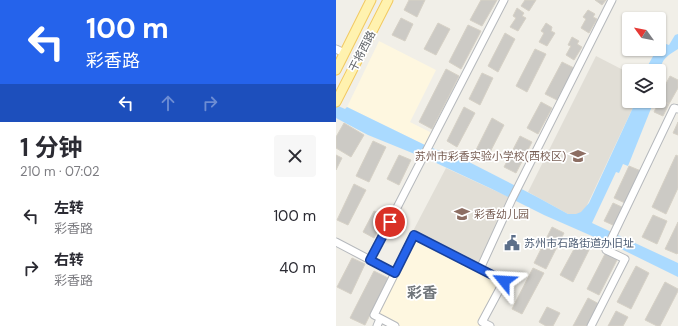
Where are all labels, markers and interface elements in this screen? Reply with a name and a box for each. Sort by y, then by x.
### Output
text: 100 m [86,10,169,47]
north arrow [622,12,666,56]
map controls [622,12,666,108]
icon: left [20,16,72,68]
street label: 干将西路 [346,28,378,74]
text: 彩香路 [86,49,140,73]
button: layers [622,64,666,108]
icon: left [115,92,137,114]
icon: ahead [157,92,179,114]
icon: right [199,92,221,114]
text: 1 分钟 [20,132,82,163]
button: close [274,135,316,177]
school or university icon: 苏州市彩香实验小学校(西校区) [569,147,587,165]
place label: 苏州市彩香实验小学校(西校区) [415,149,566,163]
text: 210 m · 07:02 [20,163,100,180]
text: 左转 [54,198,84,218]
icon: left [20,205,42,227]
pin [373,205,407,239]
school or university icon: 彩香幼儿园 [453,205,471,223]
text: 100 m [273,206,316,226]
place label: 彩香幼儿园 [474,207,529,221]
icon: arrive [379,211,401,233]
text: 彩香路 [54,220,93,237]
public building icon: 苏州市石路街道办旧址 [503,234,521,252]
place label: 苏州市石路街道办旧址 [524,236,634,250]
text: 右转 [54,250,84,270]
icon: right [20,257,42,279]
text: 40 m [279,258,316,278]
position arrow [483,260,525,302]
text: 彩香路 [54,272,93,289]
district label: 彩香 [407,283,437,303]

